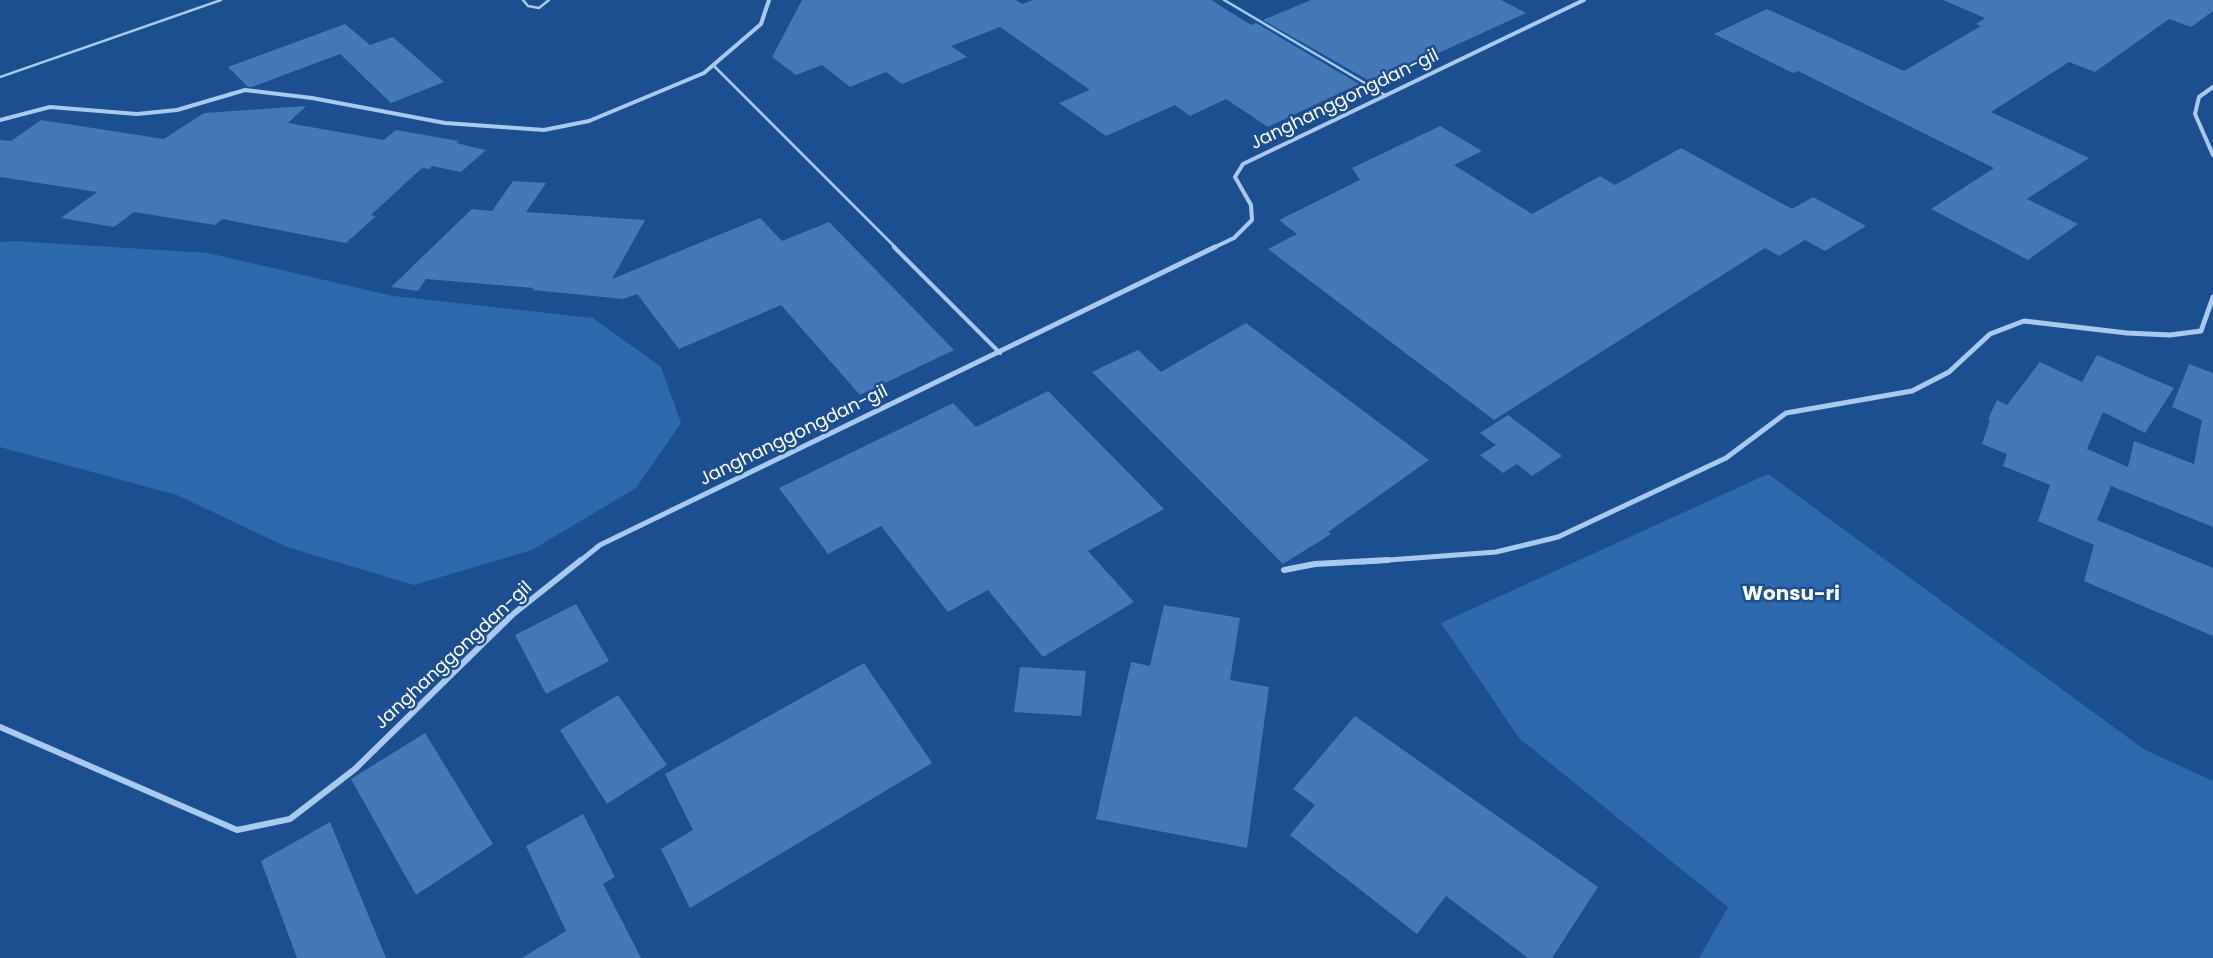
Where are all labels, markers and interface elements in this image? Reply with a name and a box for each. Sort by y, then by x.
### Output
street label: Janghanggongdan-gil [1247,45,1443,155]
street label: Janghanggongdan-gil [696,381,892,491]
street label: Janghanggongdan-gil [371,578,537,734]
district label: Wonsu-ri [1742,583,1840,607]

